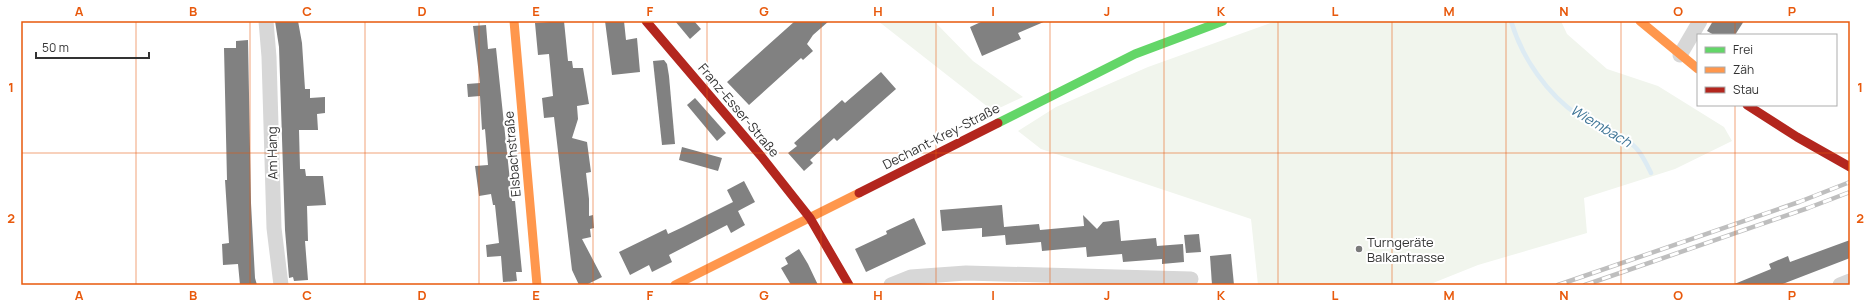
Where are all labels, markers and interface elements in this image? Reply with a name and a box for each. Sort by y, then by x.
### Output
text: A [75,2,84,20]
text: B [189,2,197,20]
text: C [302,2,312,20]
text: D [417,2,427,20]
text: E [532,2,540,20]
text: F [647,2,654,20]
text: G [759,2,769,20]
text: H [873,2,883,20]
text: I [991,2,995,20]
text: J [1104,2,1110,20]
text: K [1217,2,1226,20]
text: L [1332,2,1339,20]
text: M [1443,2,1455,20]
text: N [1559,2,1569,20]
text: O [1673,2,1683,20]
text: P [1788,2,1796,20]
scale bar [36,34,149,60]
legend [1697,34,1837,106]
text: 50 m [42,39,69,56]
text: Frei [1733,41,1753,58]
street label: Franz-Esser-Straße [694,59,784,161]
text: Zäh [1733,61,1754,78]
text: 1 [8,78,14,96]
text: 1 [1857,78,1863,96]
text: Stau [1733,81,1759,98]
street label: Dechant-Krey-Straße [879,98,1003,173]
water label: Wiembach [1567,100,1636,152]
street label: Elsbachstraße [499,110,525,198]
street label: Am Hang [263,126,281,180]
text: 2 [7,209,15,227]
text: 2 [1856,209,1864,227]
place label: Turngeräte Balkantrasse [1367,233,1445,266]
marker: Turngeräte Balkantrasse [1354,244,1364,254]
text: A [75,286,84,304]
text: B [189,286,197,304]
text: C [302,286,312,304]
text: D [417,286,427,304]
text: E [532,286,540,304]
text: F [647,286,654,304]
text: G [759,286,769,304]
text: H [873,286,883,304]
text: I [991,286,995,304]
text: J [1104,286,1110,304]
text: K [1217,286,1226,304]
text: L [1332,286,1339,304]
text: M [1443,286,1455,304]
text: N [1559,286,1569,304]
text: O [1673,286,1683,304]
text: P [1788,286,1796,304]

